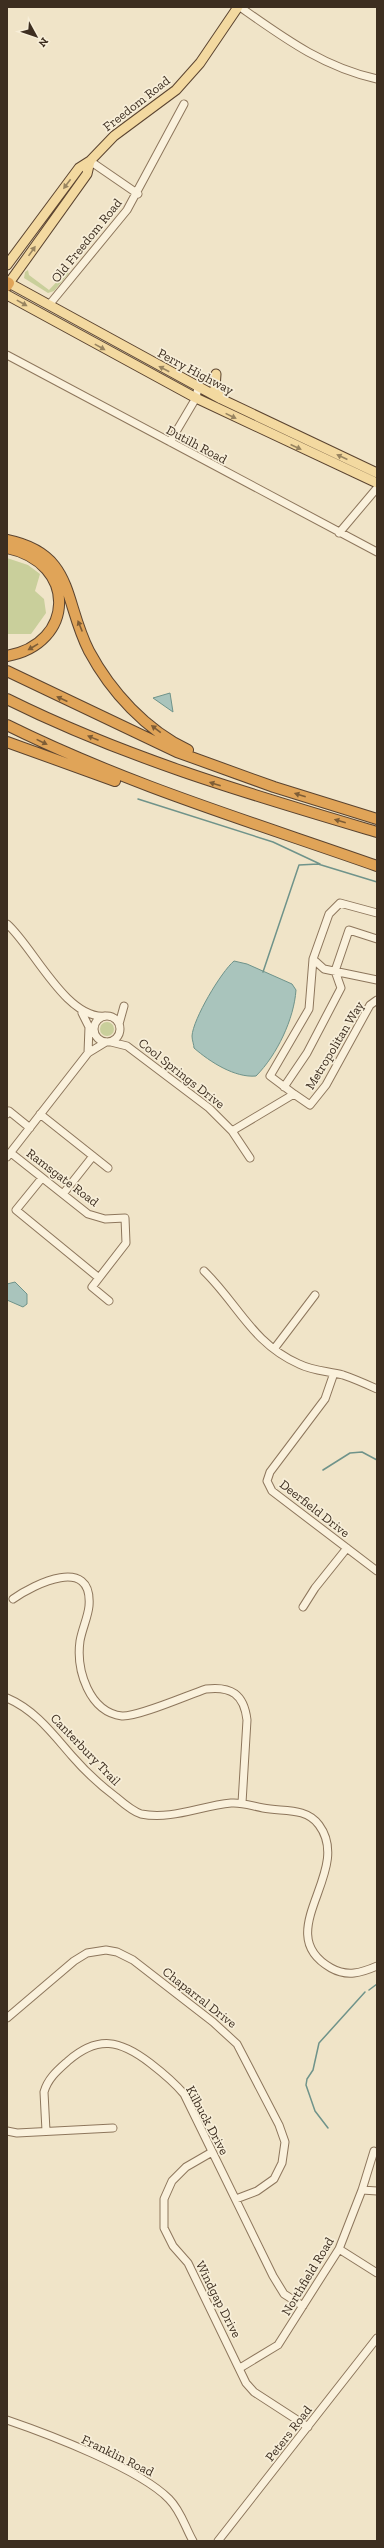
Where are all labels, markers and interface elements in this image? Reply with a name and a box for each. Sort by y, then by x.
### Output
north arrow [16,16,56,56]
text: N [35,35,51,50]
street label: Freedom Road [100,73,173,134]
one-way arrow [63,178,72,189]
street label: Old Freedom Road [48,195,125,285]
one-way arrow [28,246,36,256]
one-way arrow [16,300,28,307]
one-way arrow [94,344,106,351]
street label: Perry Highway [155,345,237,398]
one-way arrow [158,365,170,372]
one-way arrow [225,413,236,419]
street label: Dutilh Road [164,422,230,467]
one-way arrow [290,444,302,450]
one-way arrow [336,454,347,460]
one-way arrow [76,620,82,632]
one-way arrow [27,643,39,650]
one-way arrow [56,696,67,702]
one-way arrow [150,725,161,733]
one-way arrow [87,735,99,741]
one-way arrow [36,739,48,745]
one-way arrow [209,781,221,787]
one-way arrow [293,792,305,798]
one-way arrow [333,818,345,824]
street label: Metropolitan Way [302,998,367,1092]
street label: Cool Springs Drive [136,1035,228,1112]
street label: Ramsgate Road [24,1145,102,1209]
street label: Deerfield Drive [277,1476,353,1540]
street label: Canterbury Trail [48,1710,124,1789]
street label: Chaparral Drive [160,1964,240,2031]
street label: Kilbuck Drive [183,2083,232,2157]
street label: Northfield Road [278,2234,337,2318]
street label: Windgap Drive [193,2258,244,2340]
street label: Peters Road [262,2403,315,2464]
street label: Franklin Road [79,2431,156,2479]

